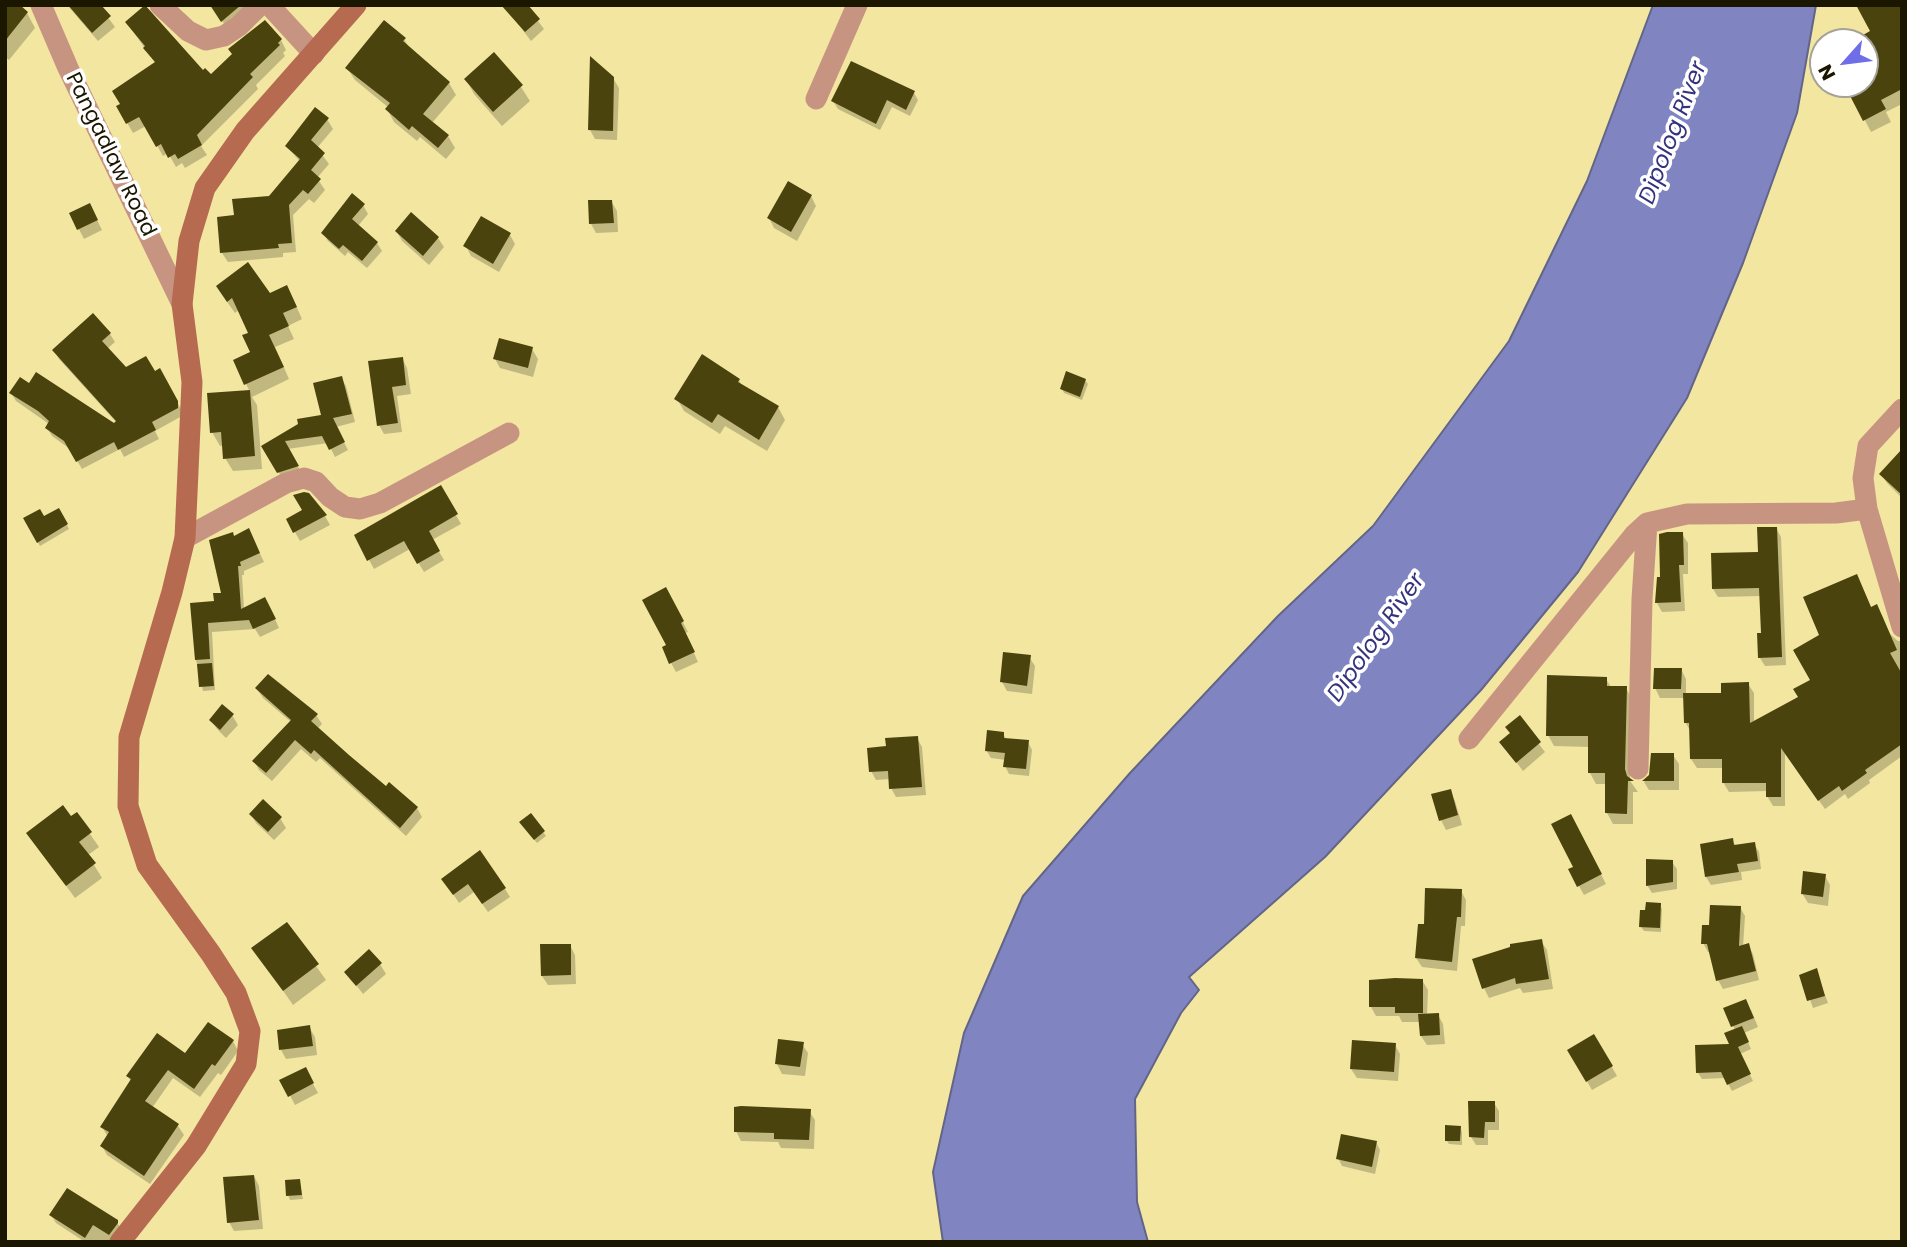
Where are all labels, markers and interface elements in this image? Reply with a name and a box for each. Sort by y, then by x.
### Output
north arrow [1809,28,1879,98]
water label: Dipolog River [1634,58,1714,208]
text: N [1812,60,1842,85]
street label: Pangadlaw Road [59,69,161,241]
water label: Dipolog River [1323,569,1431,707]

